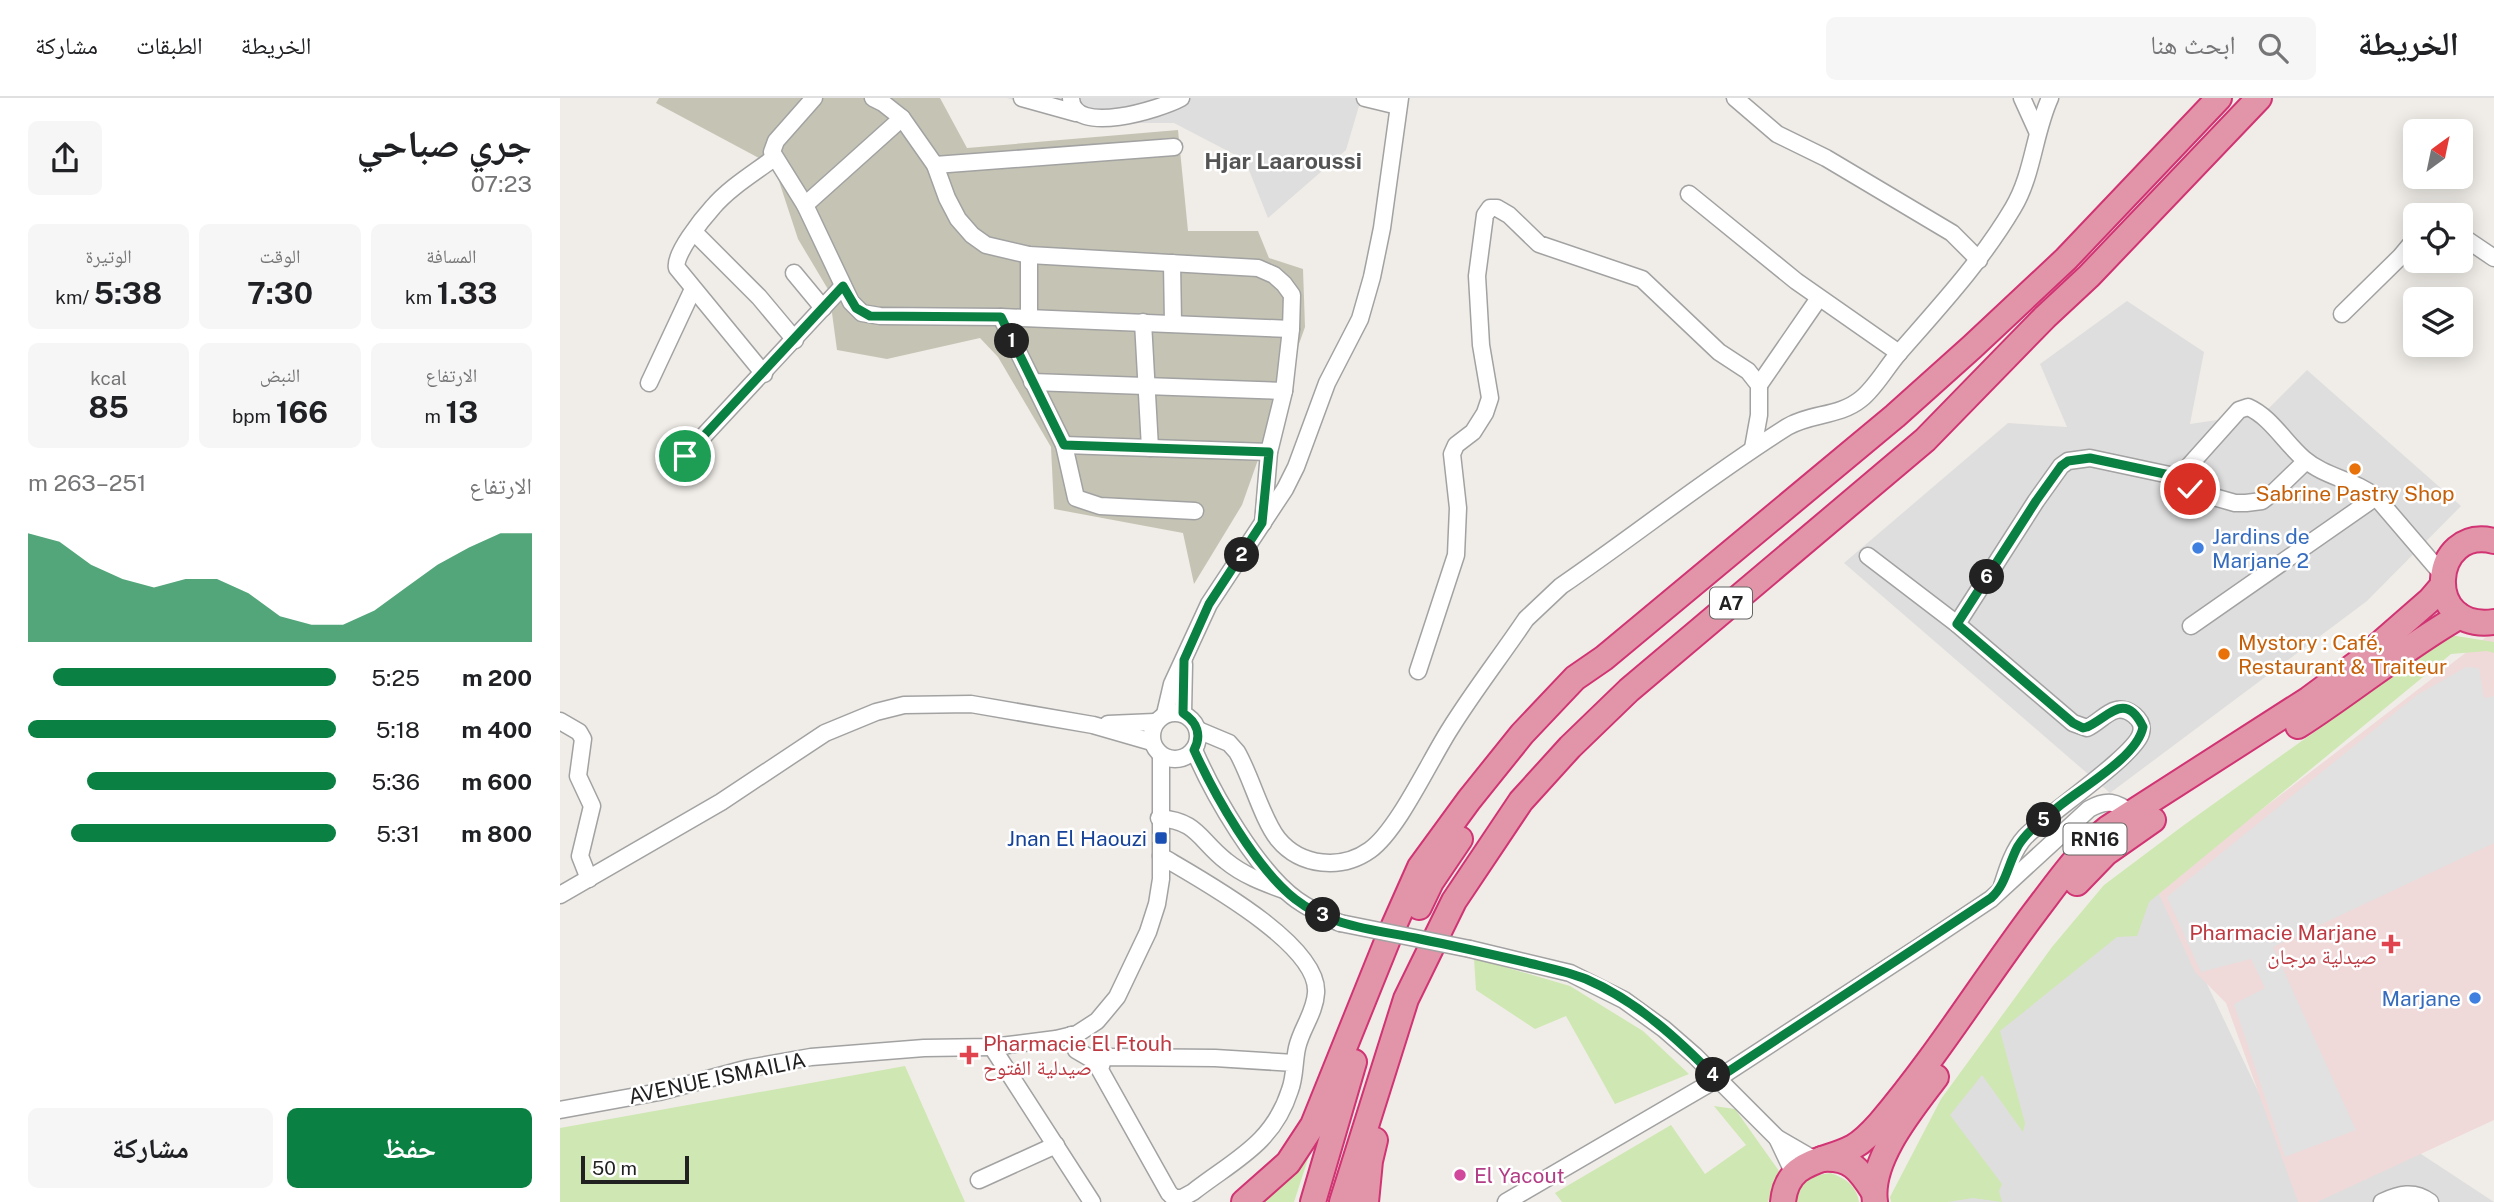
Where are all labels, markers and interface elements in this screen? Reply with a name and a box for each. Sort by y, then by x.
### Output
search box [1826,17,2316,80]
text: الخريطة [2358,24,2459,62]
text: ابحث هنا [2150,29,2236,60]
icon: search [2254,29,2292,67]
text: مشاركة [35,31,98,59]
text: الطبقات [136,31,203,59]
text: الخريطة [241,31,311,59]
north arrow [2403,119,2473,189]
map controls [2403,119,2473,357]
button: share [28,121,102,195]
text: جري صباحي [356,121,532,166]
district label: Hjar Laaroussi [1204,147,1362,174]
text: 07:23 [471,170,532,197]
button: locate [2403,203,2473,273]
text: الوتيرة [86,245,132,267]
text: الوقت [260,245,300,267]
text: المسافة [426,245,477,267]
text: 5:38 [94,275,162,311]
text: 7:30 [247,275,313,311]
text: 1.33 [437,275,498,311]
text: /km [55,286,94,308]
text: km [405,286,437,308]
button: layers [2403,287,2473,357]
pin: 1 [994,324,1030,358]
text: 1 [1007,329,1016,351]
text: النبض [260,364,300,386]
text: الارتفاع [425,364,477,386]
text: kcal [90,367,127,389]
text: 85 [88,389,129,425]
text: 166 [276,394,328,430]
text: 13 [445,394,478,430]
text: bpm [232,405,276,427]
text: m [424,405,445,427]
pin [655,426,715,486]
icon: arrive [666,437,704,475]
pin [2160,459,2220,519]
marker: Sabrine Pastry Shop [2347,461,2363,477]
text: 251–263 m [28,469,146,496]
icon: check [2171,470,2209,508]
text: الارتفاع [469,472,532,499]
place label: Sabrine Pastry Shop [2255,481,2455,506]
place label: Jardins de Marjane 2 [2212,524,2310,573]
pin: 2 [1224,538,1260,573]
marker: Jardins de Marjane 2 [2190,540,2206,556]
text: 2 [1235,543,1248,565]
pin: 6 [1970,560,2004,594]
text: 6 [1980,565,1993,587]
road number: A7 [1710,588,1752,618]
place label: Mystory : Café, Restaurant & Traiteur [2238,630,2447,679]
marker: Mystory : Café, Restaurant & Traiteur [2216,646,2232,662]
text: 5:25 [371,664,420,691]
text: 200 m [462,664,532,691]
text: 5:18 [376,716,420,743]
text: 400 m [462,716,532,743]
text: 5:36 [371,768,420,795]
text: 600 m [462,768,532,795]
pin: 5 [2026,802,2062,838]
text: 5 [2037,808,2050,830]
text: 5:31 [376,820,420,847]
text: 800 m [461,820,532,847]
road number: RN16 [2064,824,2126,854]
place label: Jnan El Haouzi [1007,826,1147,851]
marker: Jnan El Haouzi [1153,830,1169,846]
pin: 3 [1306,898,1340,932]
text: 3 [1316,903,1329,925]
place label: Pharmacie Marjane صيدلية مرجان [2189,920,2377,969]
marker: Pharmacie Marjane صيدلية مرجان [2383,936,2399,952]
place label: Marjane [2382,986,2461,1011]
marker: Marjane [2467,990,2483,1006]
place label: Pharmacie El Ftouh صيدلية الفتوح [983,1031,1172,1081]
street label: AVENUE ISMAILIA [626,1047,808,1109]
marker: Pharmacie El Ftouh صيدلية الفتوح [961,1047,977,1063]
pin: 4 [1696,1058,1730,1093]
text: 4 [1706,1063,1719,1085]
button: مشاركة [28,1108,273,1188]
button: حفظ [287,1108,532,1188]
scale bar [581,1153,690,1185]
text: 50 m [592,1157,637,1179]
place label: El Yacout [1474,1163,1565,1188]
marker: El Yacout [1452,1167,1468,1183]

